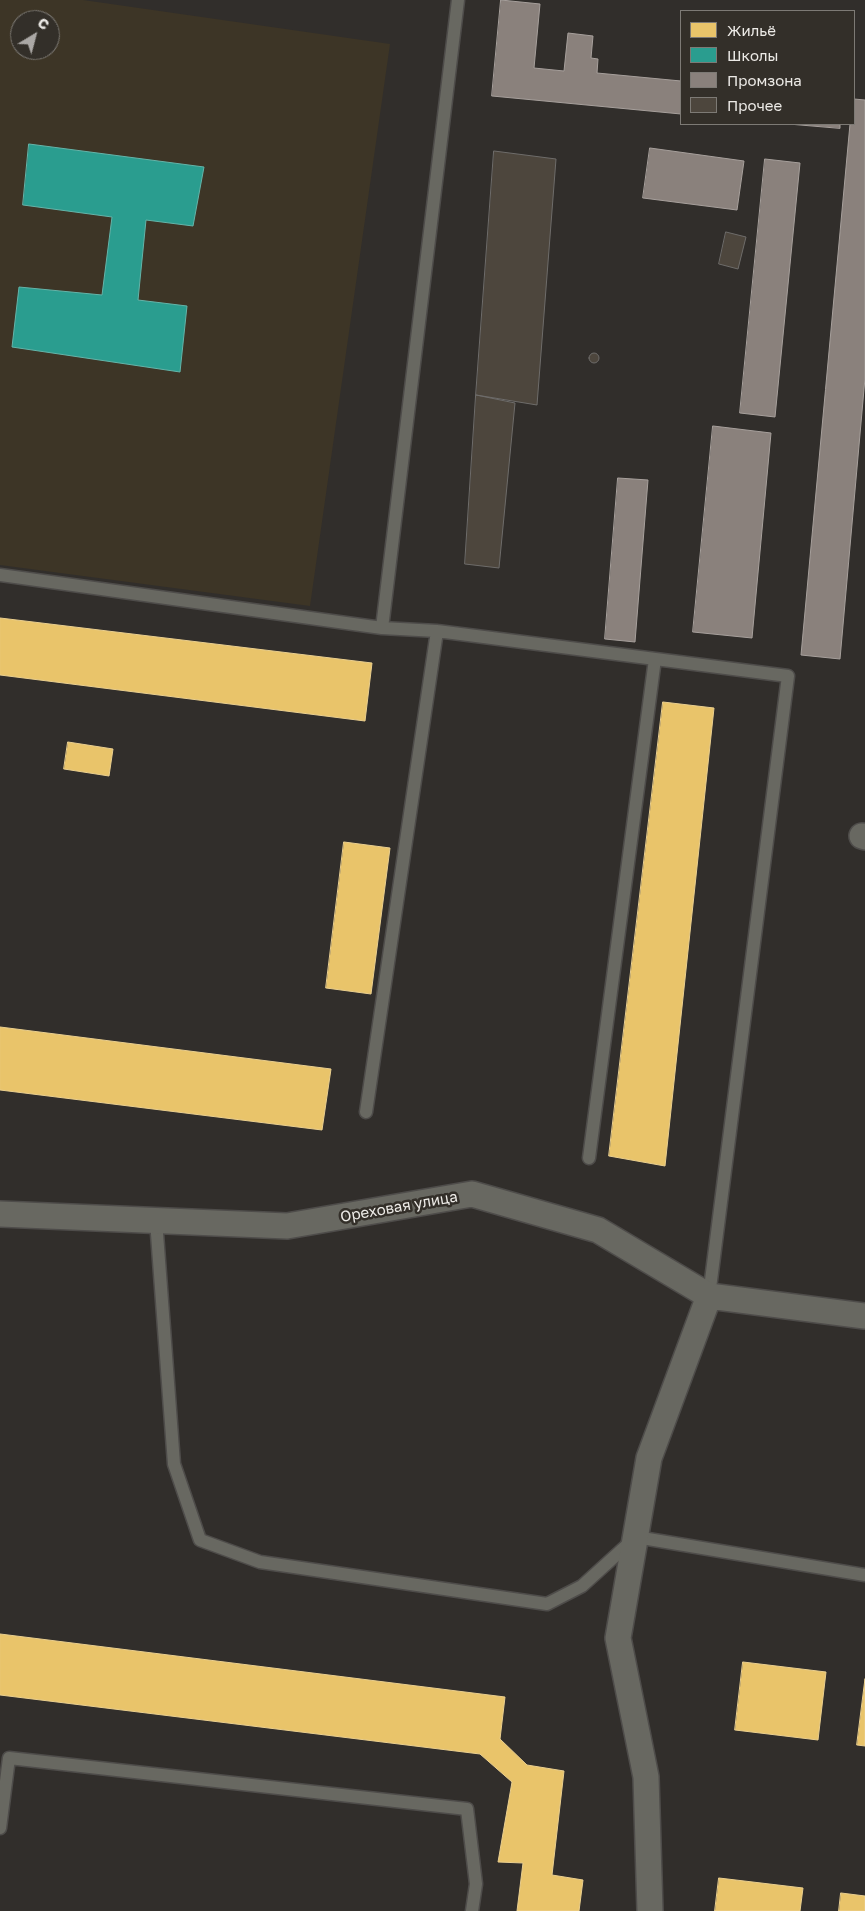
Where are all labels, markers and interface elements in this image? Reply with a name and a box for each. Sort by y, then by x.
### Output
north arrow [10,10,60,60]
legend [680,10,855,125]
text: С [35,14,53,33]
text: Жильё [727,21,776,39]
text: Школы [727,46,778,64]
text: Промзона [727,71,802,89]
text: Прочее [727,96,782,114]
street label: Ореховая улица [339,1188,459,1226]

